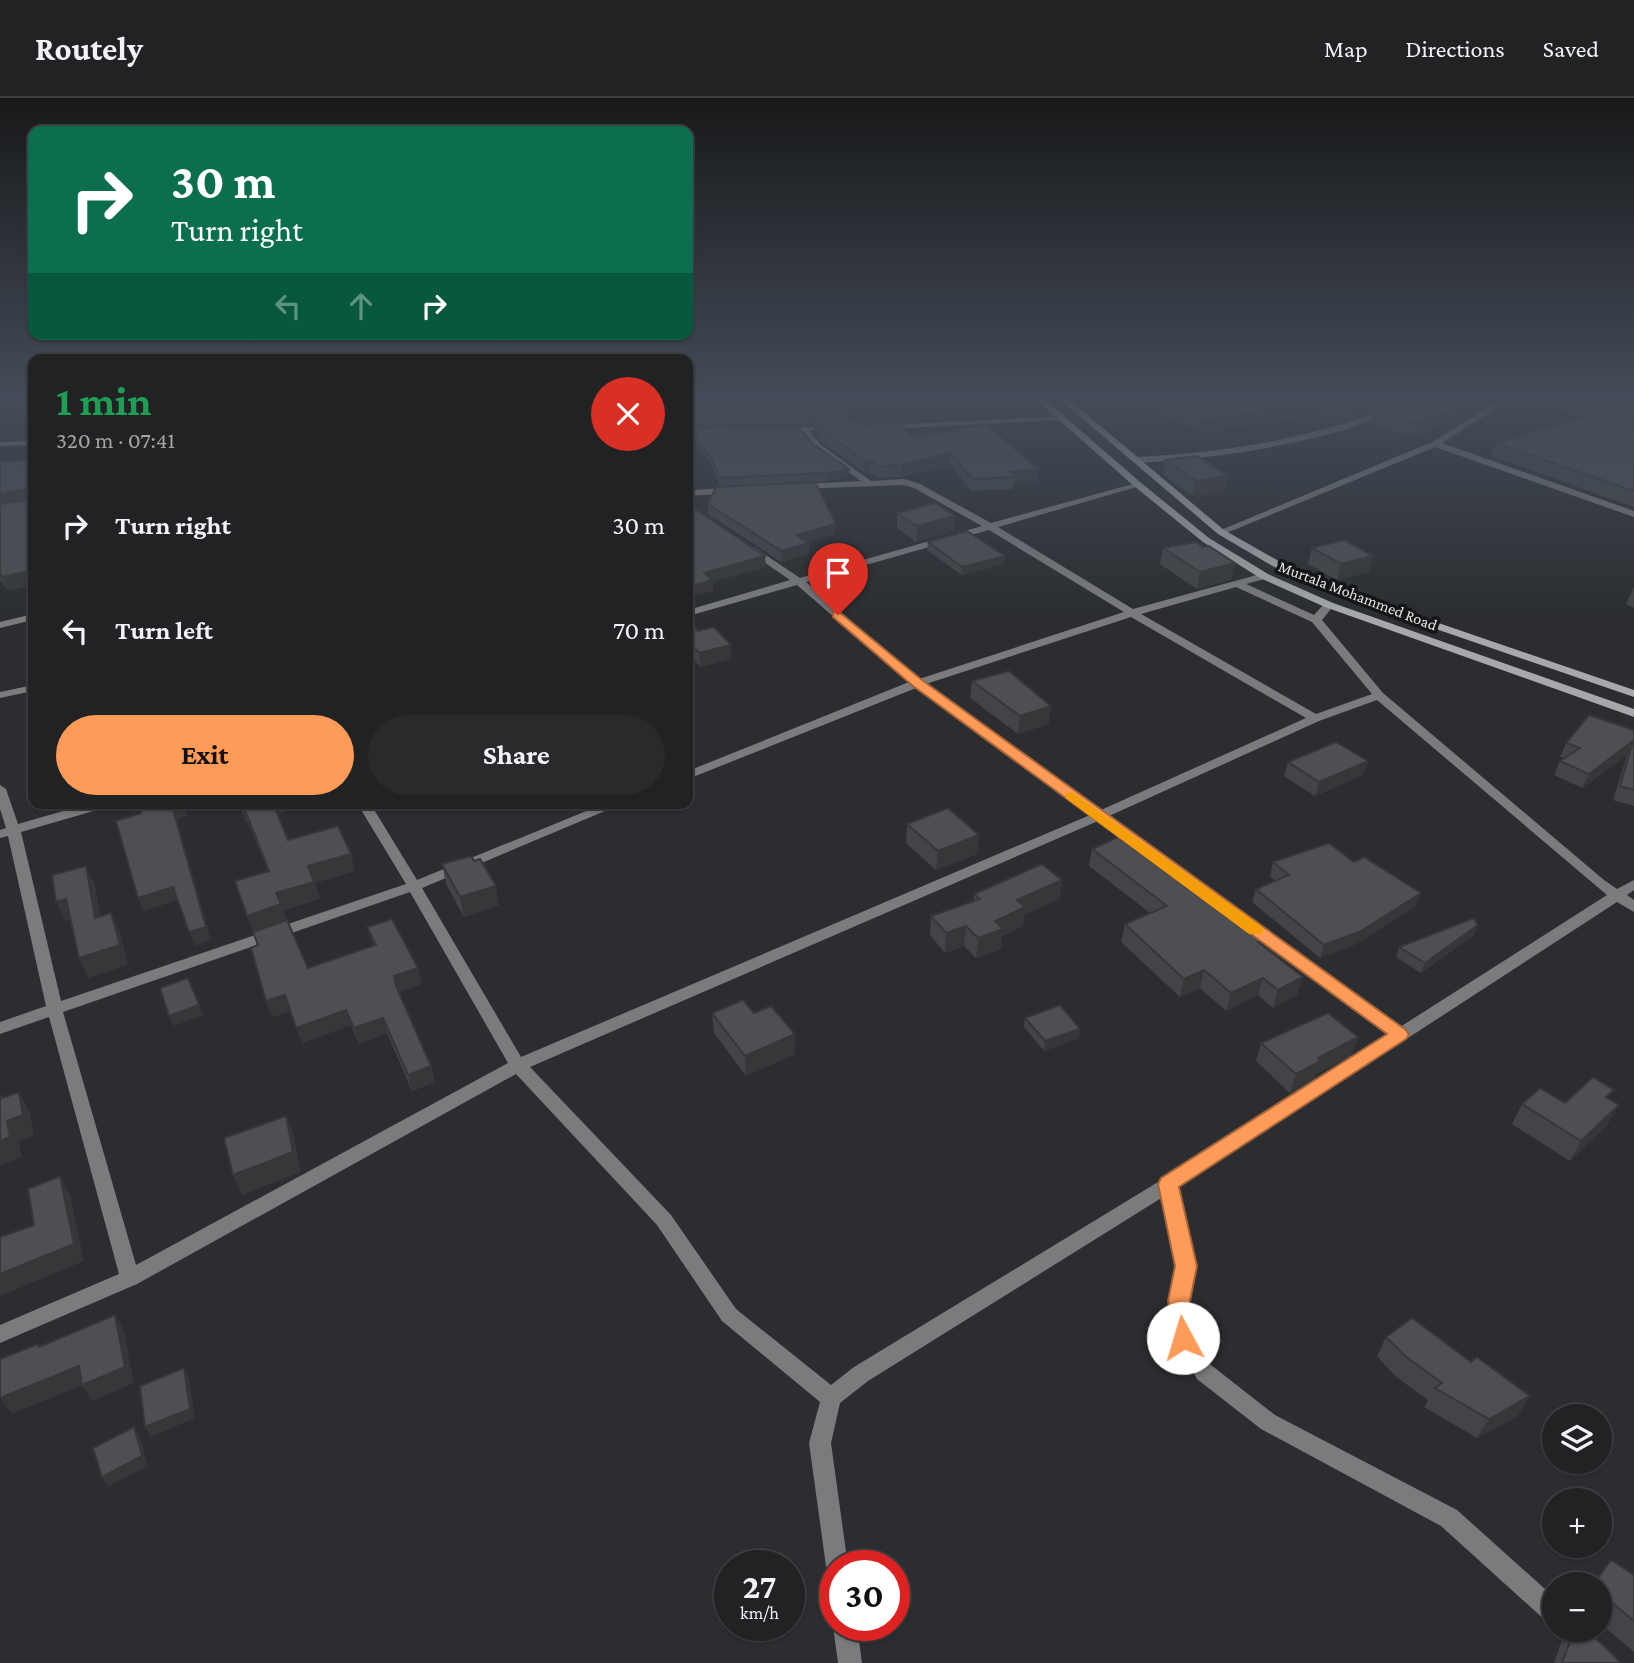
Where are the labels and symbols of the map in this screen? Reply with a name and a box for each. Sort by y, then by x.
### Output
pin [808,543,868,615]
street label: Murtala Mohammed Road [1276,557,1440,634]
position arrow [1146,1301,1220,1375]
speed limit sign: 30 [819,1550,910,1641]

